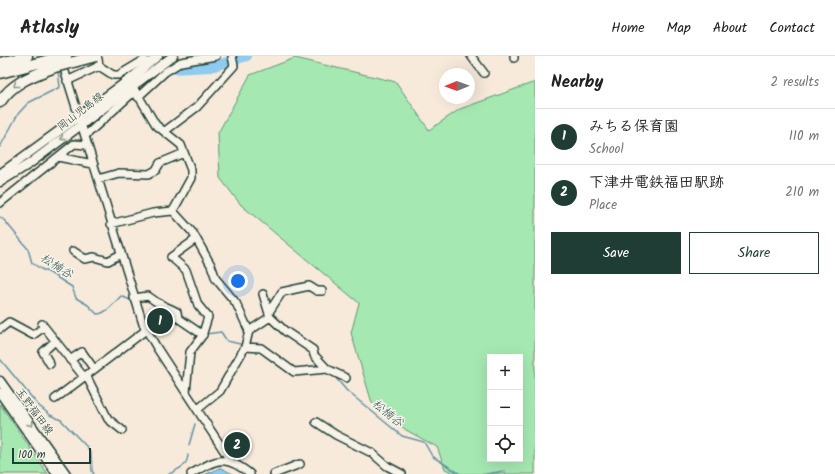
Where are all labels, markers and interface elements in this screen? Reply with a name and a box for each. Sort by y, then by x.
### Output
text: Atlasly [20,13,79,43]
text: Home [611,17,645,39]
text: Map [667,17,691,39]
text: About [713,17,747,39]
text: Contact [769,17,815,39]
north arrow [439,68,475,104]
text: Nearby [551,69,603,96]
text: 2 results [771,72,819,93]
one-way arrow [14,81,21,88]
street label: 岡山児島線 [53,88,108,136]
text: みちる保育園 [589,115,679,139]
text: 1 [562,126,566,147]
text: 110 m [789,126,819,147]
one-way arrow [61,133,68,140]
text: School [589,139,624,160]
text: 下津井電鉄福田駅跡 [589,171,724,195]
text: 2 [560,182,568,203]
text: 210 m [785,182,819,203]
text: Place [589,195,617,216]
button: Save [551,232,681,274]
button: Share [689,232,819,274]
water label: 松楠谷 [36,249,78,285]
your location [228,271,248,291]
pin: 1 [147,306,173,336]
map controls [487,354,523,462]
button: + [487,354,523,390]
street label: 玉野福田線 [11,384,58,439]
button: − [487,390,523,426]
water label: 松楠谷 [368,395,408,433]
one-way arrow [26,419,33,426]
button: locate [487,426,523,462]
pin: 2 [224,430,250,460]
scale bar [12,446,91,465]
text: 100 m [18,446,46,464]

